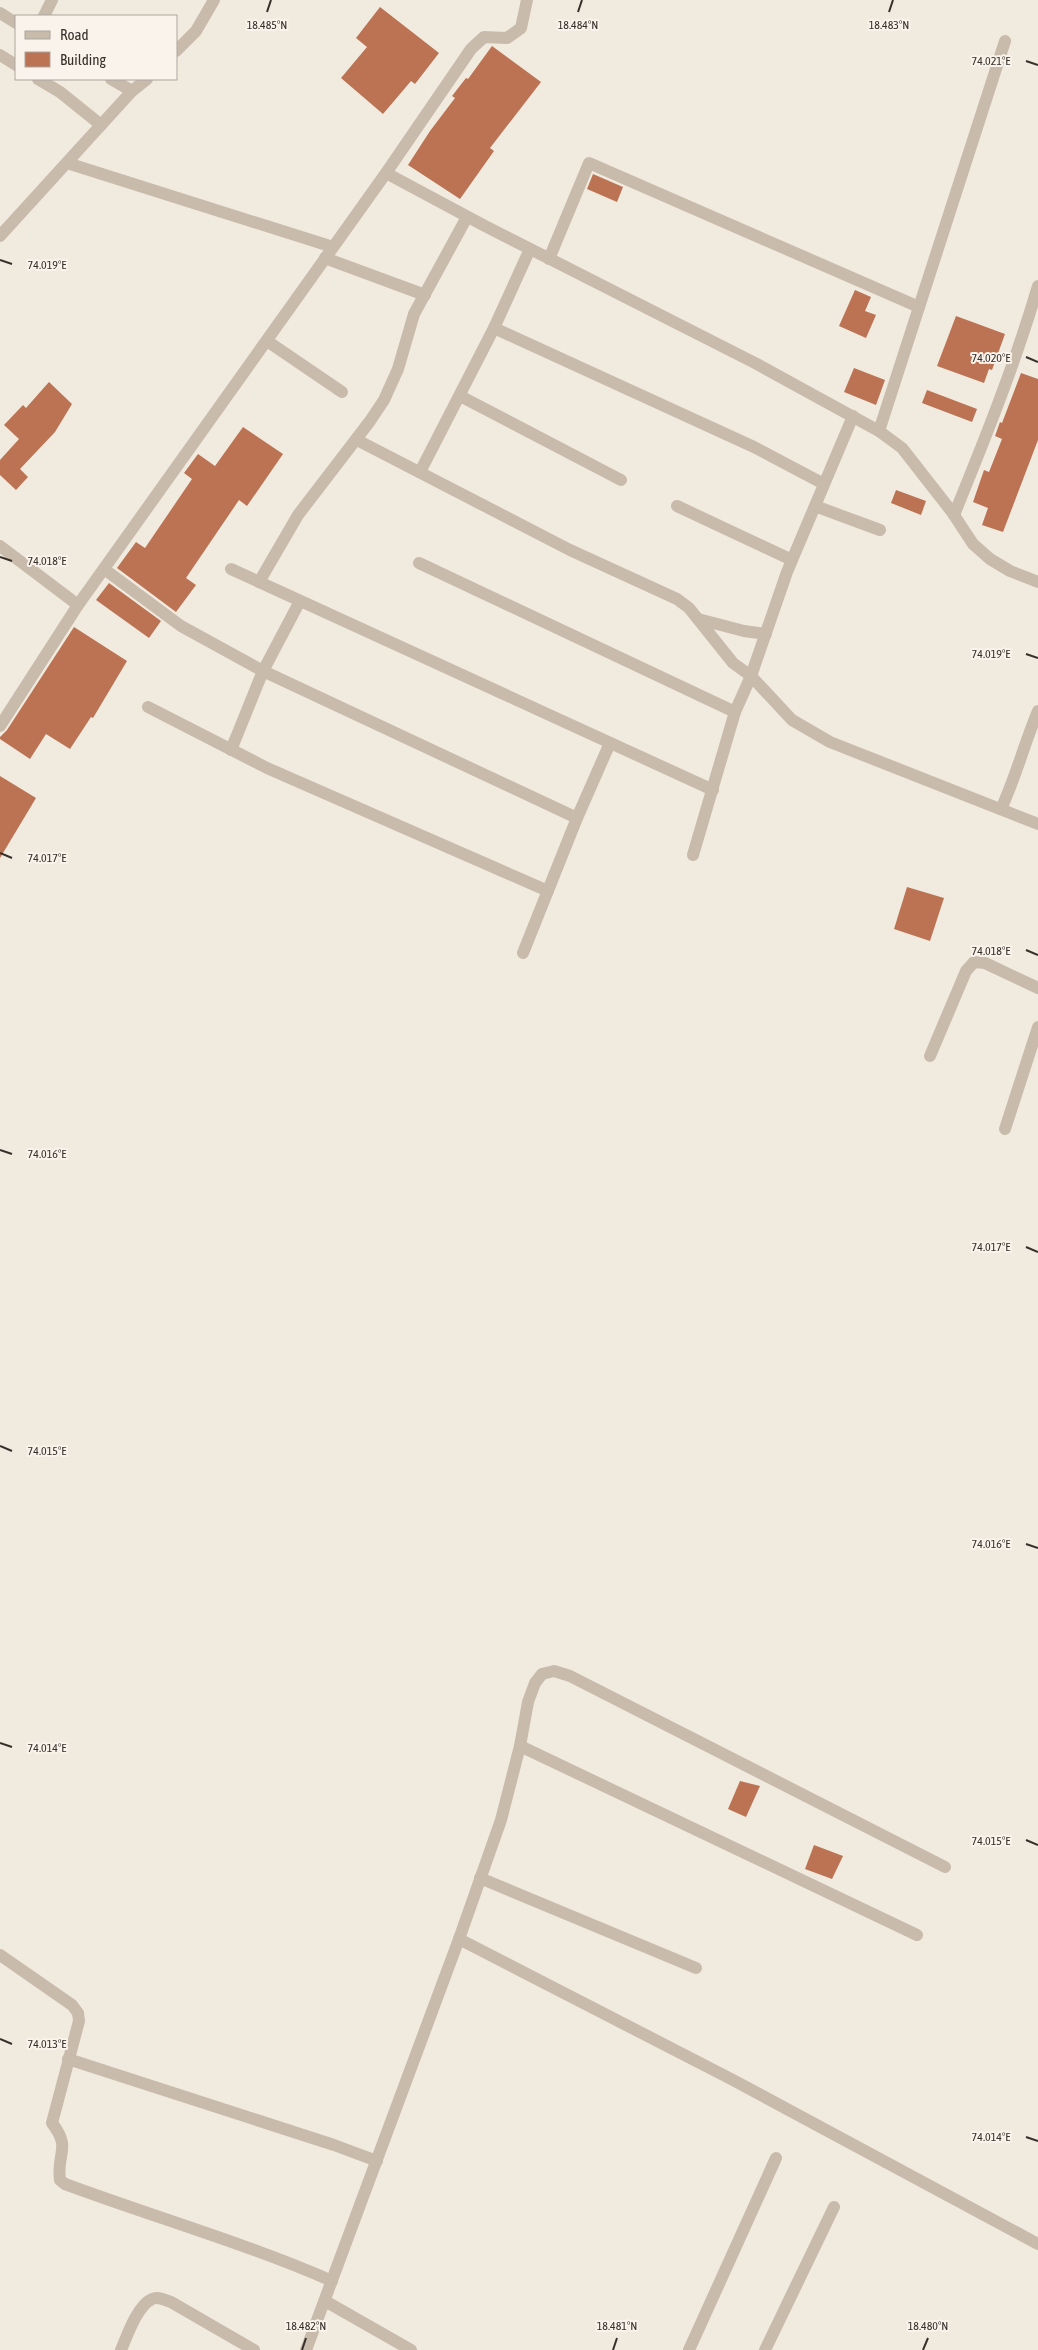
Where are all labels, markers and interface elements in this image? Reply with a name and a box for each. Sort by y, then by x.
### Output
legend [15,15,178,80]
text: 18.485°N [247,18,287,32]
text: 18.484°N [558,18,598,32]
text: 18.483°N [869,18,909,32]
text: Road [60,26,89,43]
text: Building [60,51,106,68]
text: 74.021°E [972,54,1010,68]
text: 74.019°E [28,258,66,272]
text: 74.020°E [972,351,1010,365]
text: 74.018°E [28,554,66,568]
text: 74.019°E [972,647,1010,661]
text: 74.017°E [28,851,66,865]
text: 74.018°E [972,944,1010,958]
text: 74.016°E [28,1147,66,1161]
text: 74.017°E [972,1240,1010,1254]
text: 74.015°E [28,1444,66,1458]
text: 74.016°E [972,1537,1010,1551]
text: 74.014°E [28,1741,66,1755]
text: 74.015°E [972,1834,1010,1848]
text: 74.013°E [28,2037,66,2051]
text: 74.014°E [972,2130,1010,2144]
text: 18.482°N [286,2319,326,2333]
text: 18.481°N [597,2319,637,2333]
text: 18.480°N [908,2319,948,2333]

